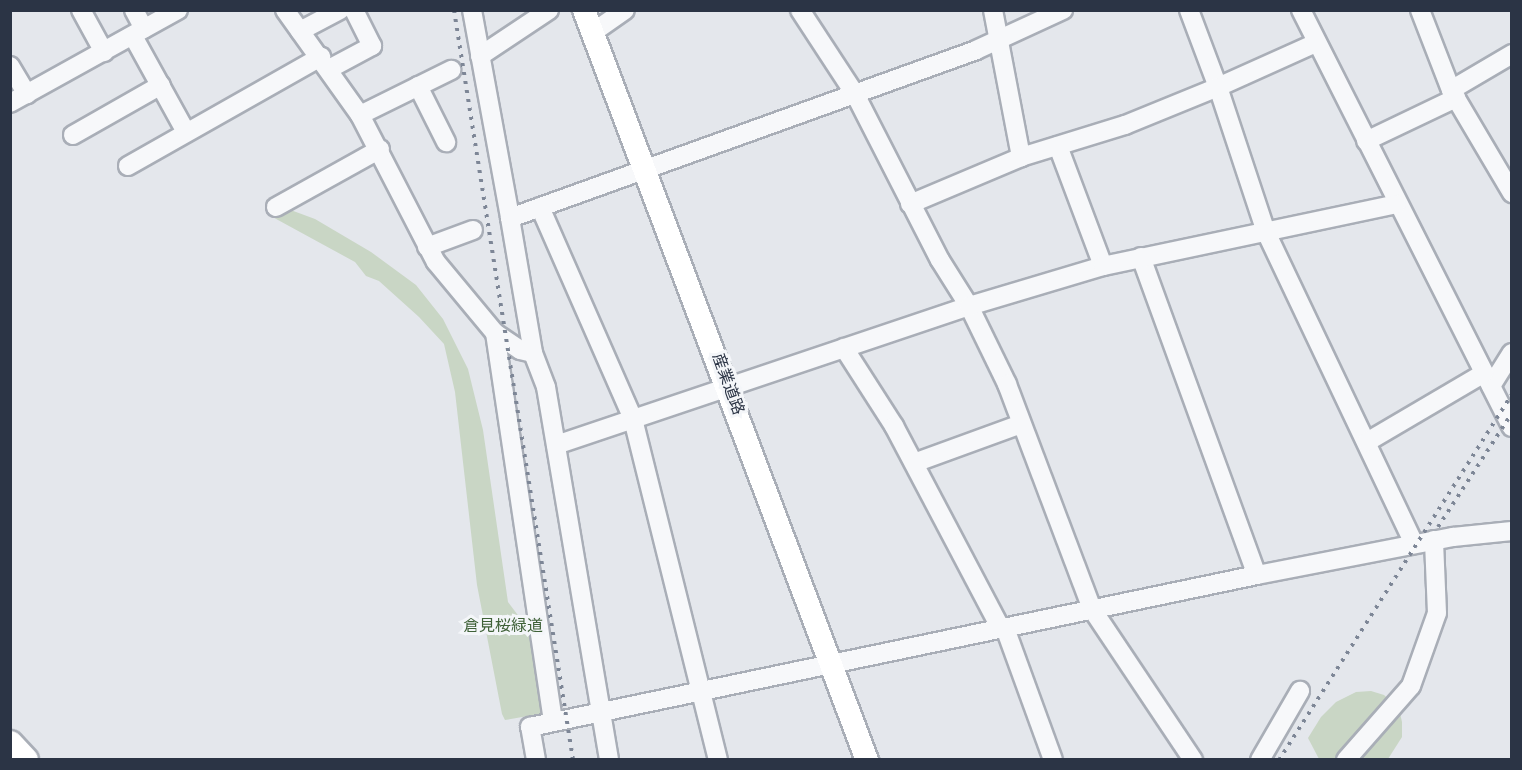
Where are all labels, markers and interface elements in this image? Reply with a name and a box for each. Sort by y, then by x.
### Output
street label: 産業道路 [708,351,748,417]
park label: 倉見桜緑道 [463,616,543,636]

